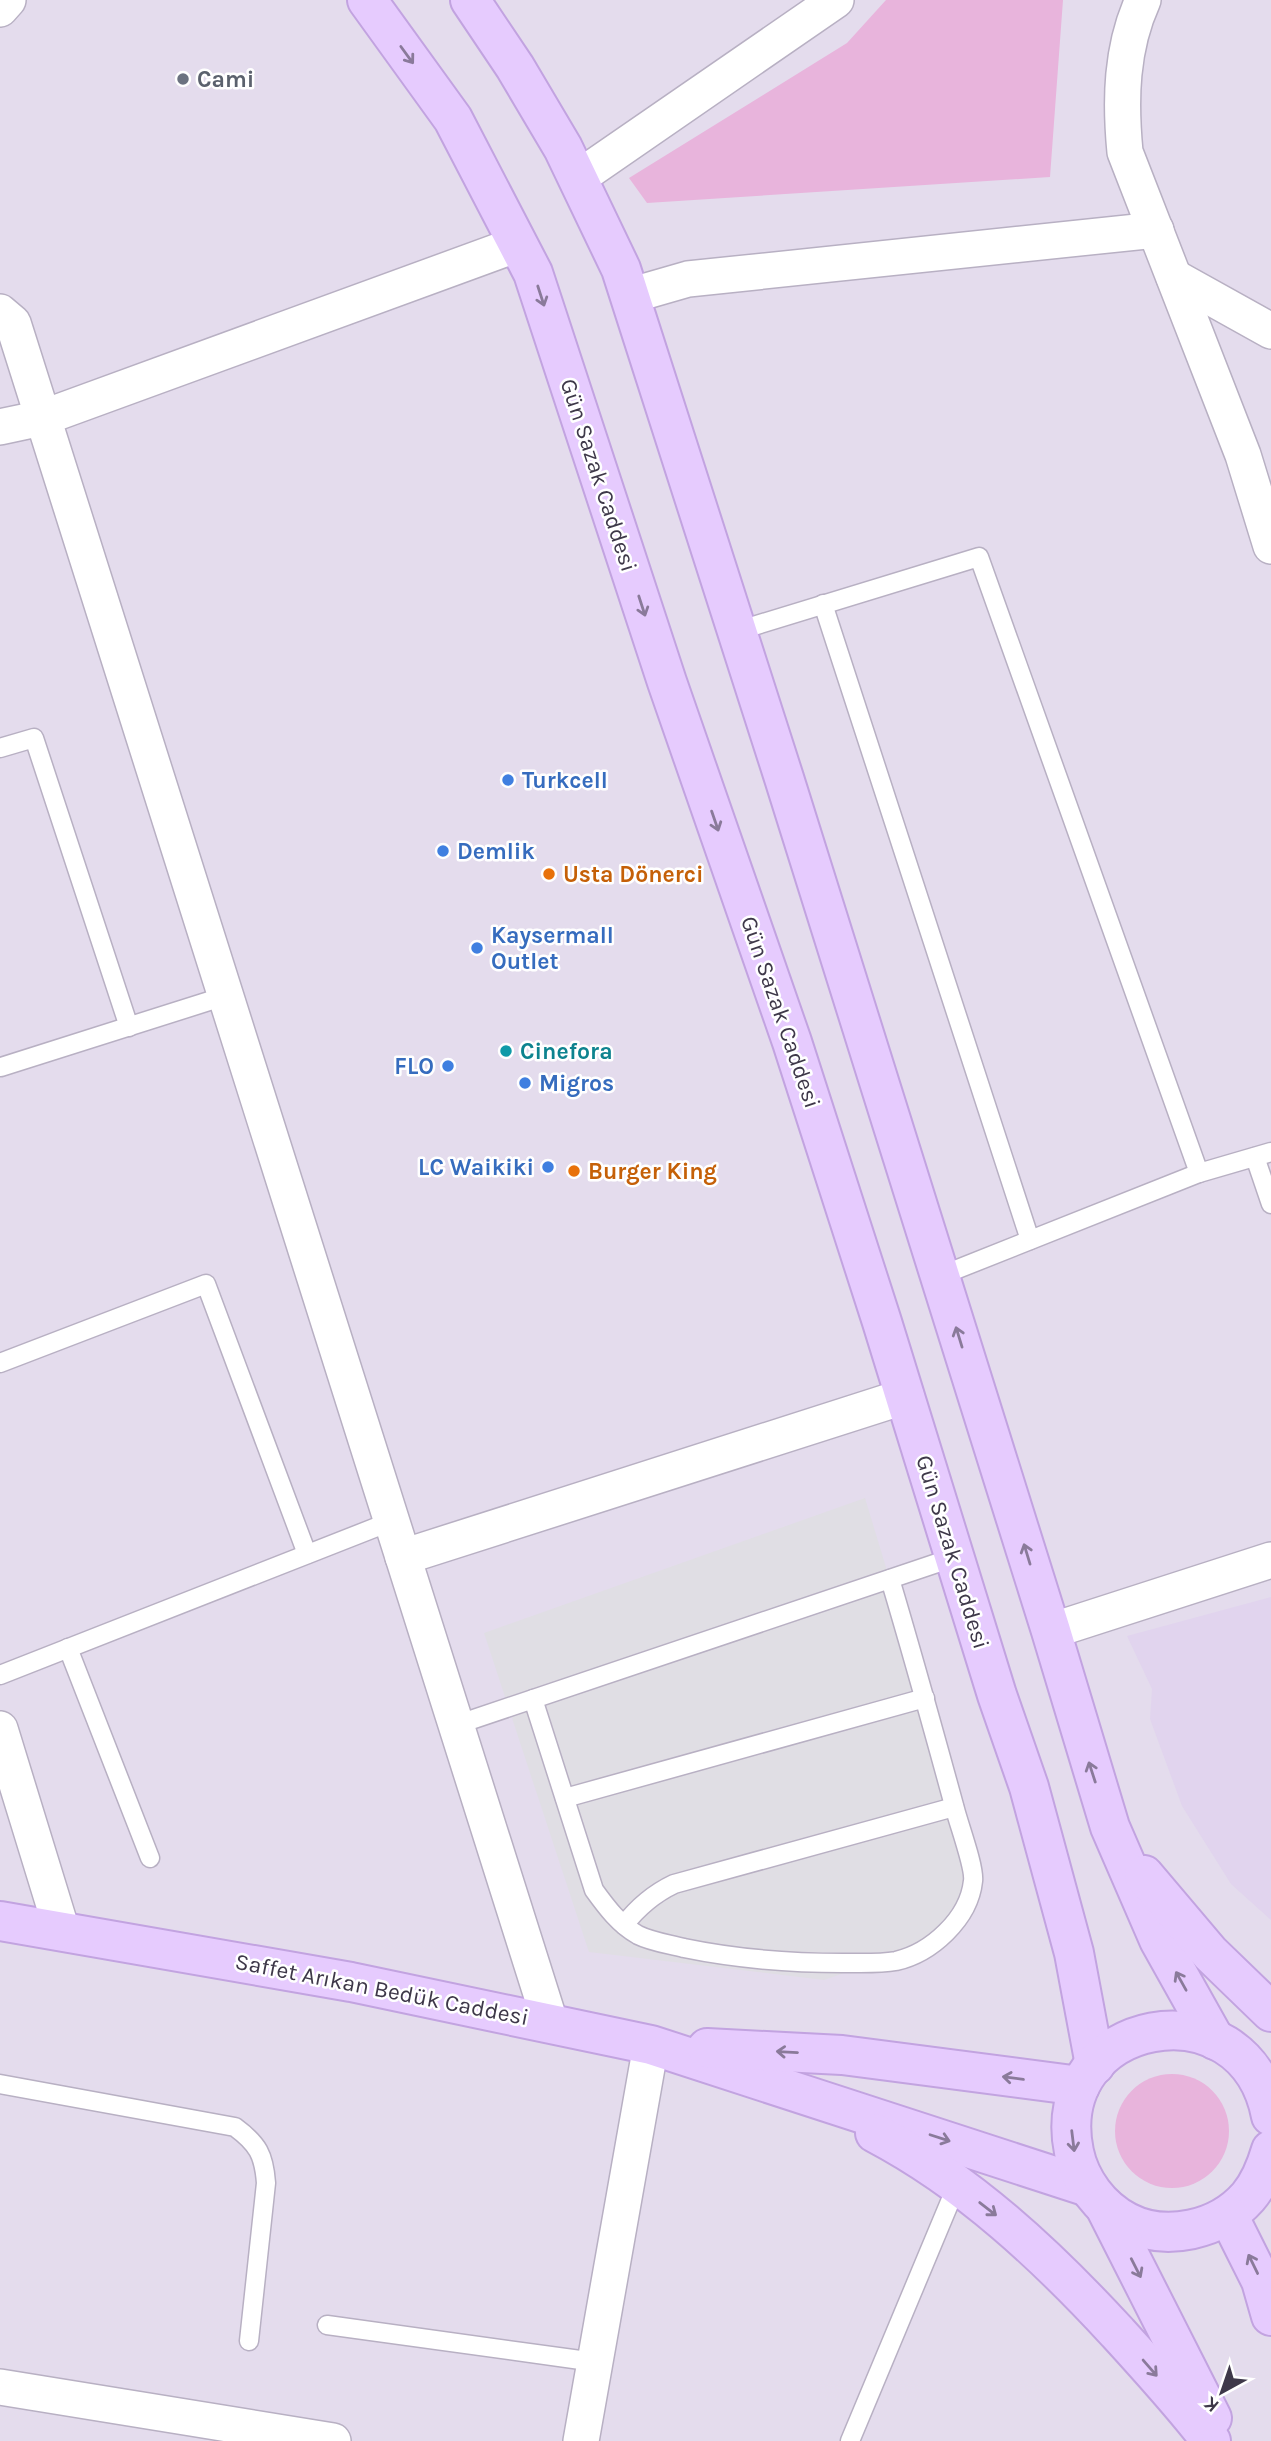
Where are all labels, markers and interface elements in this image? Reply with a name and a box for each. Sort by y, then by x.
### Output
one-way arrow [400,45,415,64]
place label: Cami [197,66,254,93]
marker: Cami [175,71,191,87]
one-way arrow [536,285,548,307]
street label: Gün Sazak Caddesi [555,375,642,575]
one-way arrow [637,594,649,616]
place label: Turkcell [522,767,608,794]
marker: Turkcell [500,772,516,788]
one-way arrow [709,810,722,832]
place label: Demlik [457,838,535,865]
marker: Demlik [435,843,451,859]
place label: Usta Dönerci [563,861,703,888]
marker: Usta Dönerci [541,866,557,882]
street label: Gün Sazak Caddesi [735,913,826,1112]
place label: Kaysermall Outlet [491,922,614,975]
marker: Kaysermall Outlet [469,940,485,956]
place label: Cinefora [520,1038,613,1065]
marker: Cinefora [498,1043,514,1059]
place label: FLO [394,1053,434,1080]
marker: FLO [440,1058,456,1074]
place label: Migros [539,1070,614,1097]
marker: Migros [517,1075,533,1091]
place label: LC Waikiki [418,1154,534,1181]
place label: Burger King [588,1158,717,1185]
marker: LC Waikiki [540,1159,556,1175]
marker: Burger King [566,1163,582,1179]
one-way arrow [951,1326,964,1348]
street label: Gün Sazak Caddesi [910,1452,995,1652]
one-way arrow [1020,1543,1033,1565]
one-way arrow [1085,1761,1098,1783]
street label: Saffet Arıkan Bedük Caddesi [233,1948,531,2031]
one-way arrow [1173,1971,1187,1992]
one-way arrow [776,2045,798,2058]
one-way arrow [1002,2071,1024,2084]
one-way arrow [1066,2129,1079,2152]
one-way arrow [929,2133,951,2146]
one-way arrow [978,2201,996,2216]
one-way arrow [1245,2254,1259,2275]
one-way arrow [1130,2257,1144,2278]
north arrow [1187,2357,1257,2427]
one-way arrow [1142,2359,1158,2377]
text: K [1199,2391,1224,2417]

